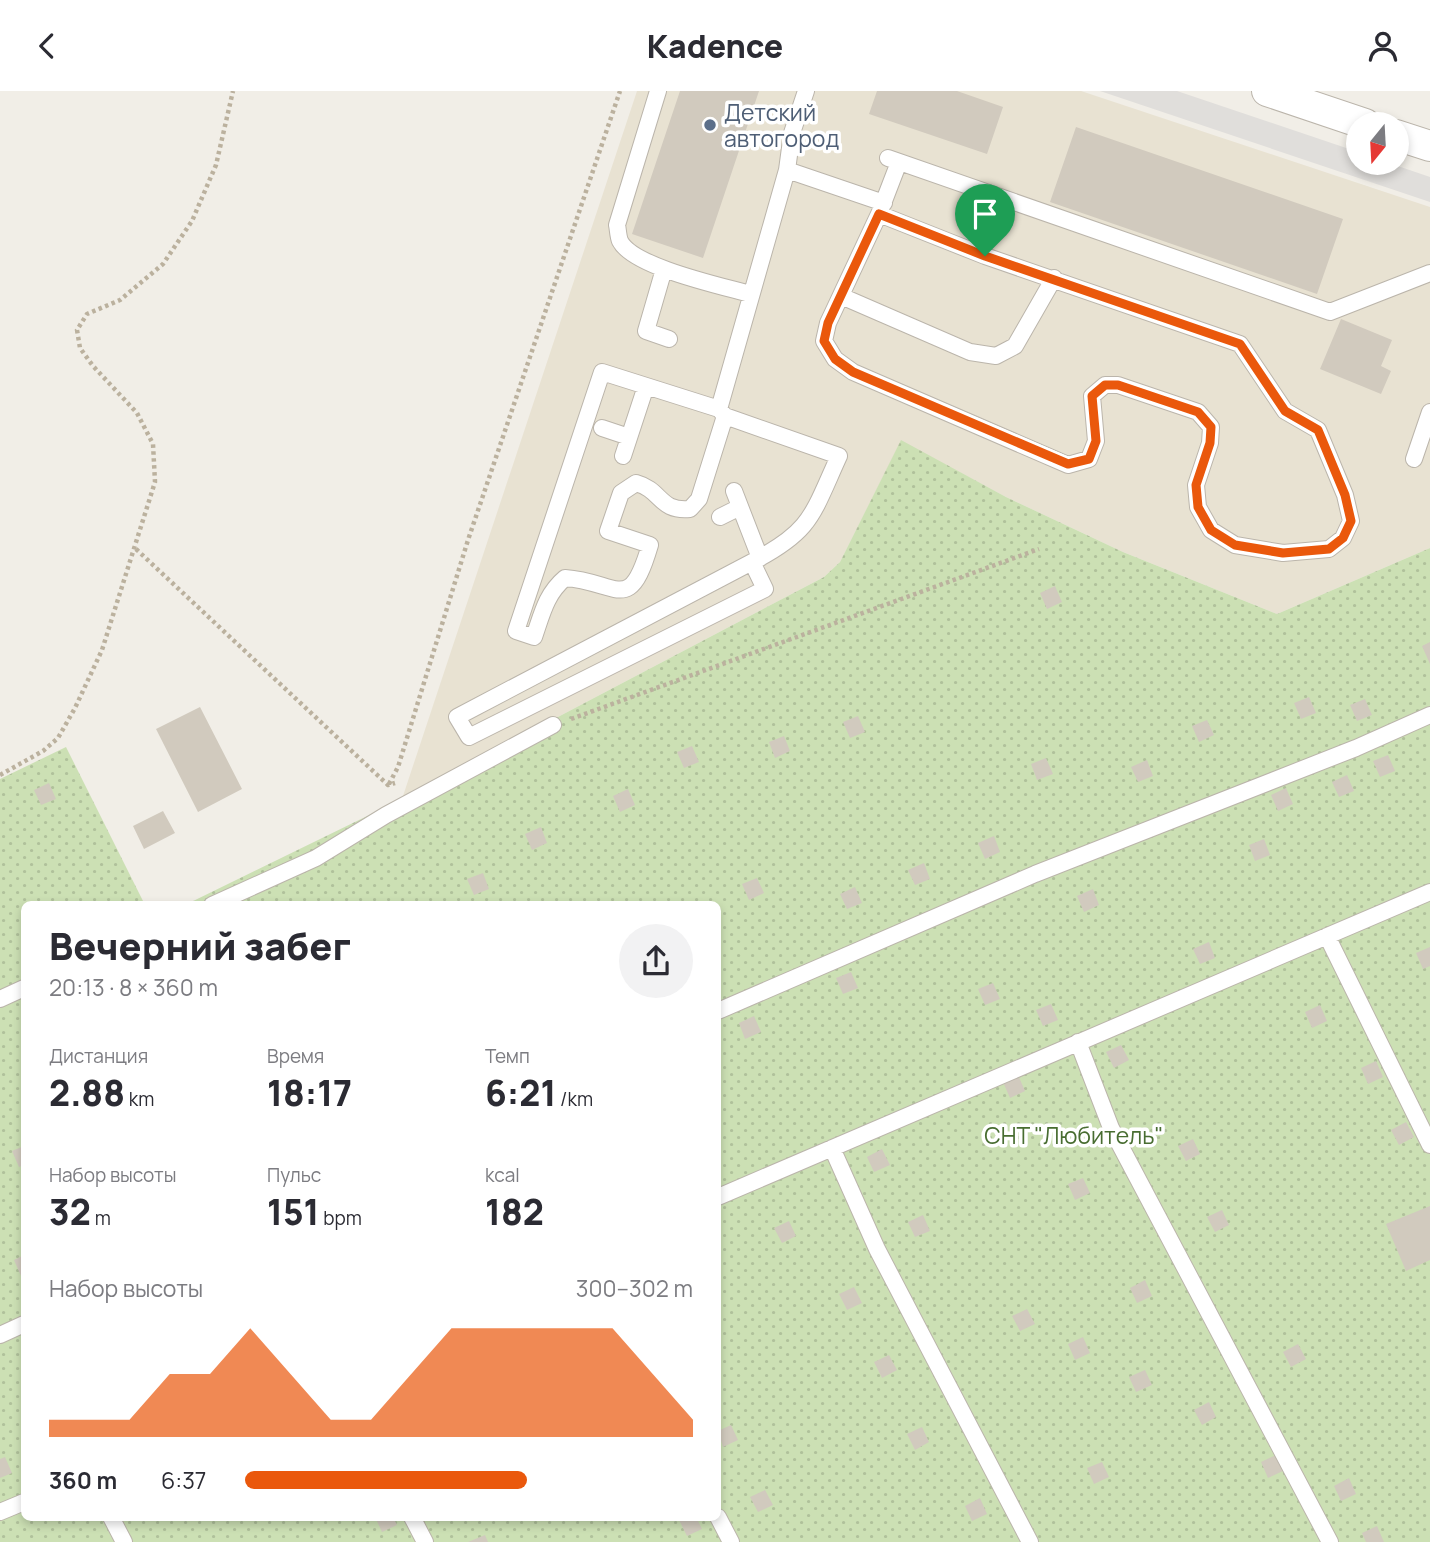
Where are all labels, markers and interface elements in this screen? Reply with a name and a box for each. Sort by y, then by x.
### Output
text: Kadence [647,24,783,68]
icon: back [28,27,66,65]
icon: person [1364,27,1402,65]
place label: Детский автогород [724,96,839,154]
north arrow [1346,112,1409,175]
map controls [1346,112,1409,175]
marker: Детский автогород [702,117,718,133]
pin [955,184,1015,256]
icon: arrive [966,195,1004,233]
text: Вечерний забег [49,919,351,971]
button: share [619,924,693,998]
text: 20:13 · 8 × 360 m [49,971,218,1003]
text: Дистанция [49,1043,148,1069]
text: Время [267,1043,324,1069]
text: Темп [485,1043,530,1069]
text: 2.88 [49,1069,125,1117]
text: 18:17 [267,1069,352,1117]
text: 6:21 [485,1069,556,1117]
text: km [125,1086,154,1112]
text: /km [556,1086,593,1112]
park label: СНТ "Любитель" [984,1119,1164,1151]
text: Набор высоты [49,1162,176,1188]
text: Пульс [267,1162,321,1188]
text: kcal [485,1162,520,1188]
text: 32 [49,1188,91,1236]
text: 151 [267,1188,319,1236]
text: 182 [485,1188,544,1236]
text: m [91,1205,111,1231]
text: bpm [319,1205,362,1231]
text: Набор высоты [49,1272,203,1304]
text: 300–302 m [576,1272,693,1304]
text: 360 m [49,1464,117,1496]
text: 6:37 [161,1464,206,1496]

